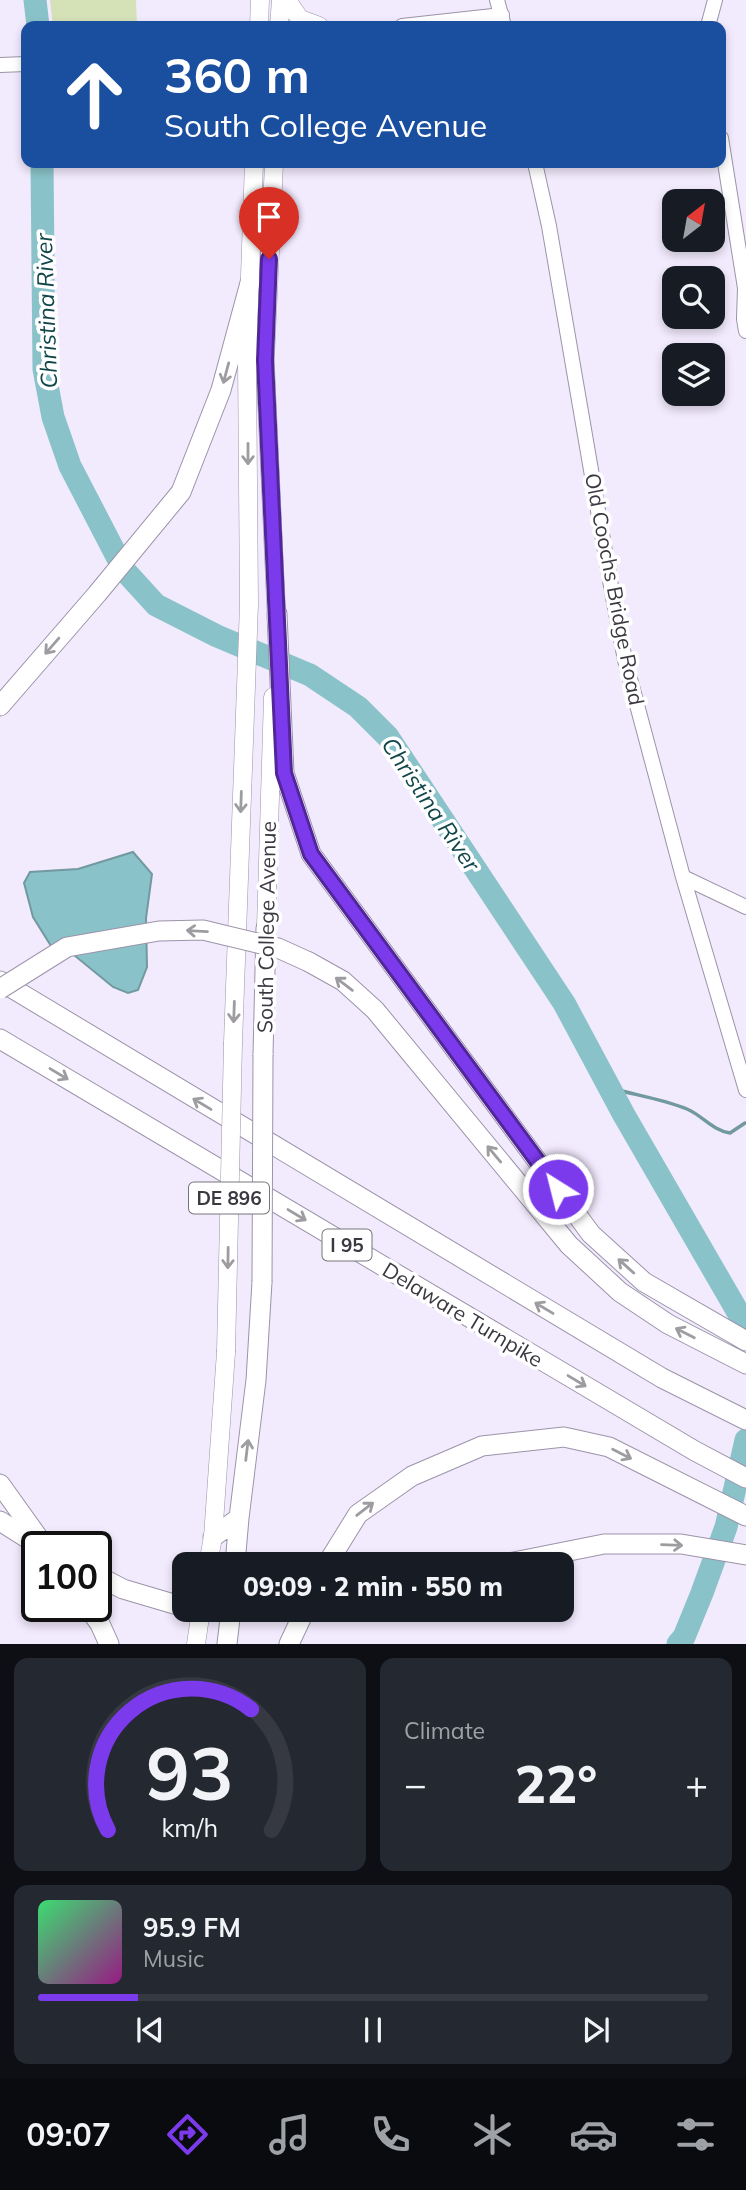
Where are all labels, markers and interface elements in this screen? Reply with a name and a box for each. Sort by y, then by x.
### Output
text: 360 m [164,44,310,105]
icon: ahead [49,49,140,140]
text: South College Avenue [164,105,487,145]
pin [239,187,299,259]
north arrow [662,189,724,252]
map controls [662,189,725,406]
icon: arrive [250,198,288,236]
water label: Christina River [29,231,63,389]
button: search [662,266,725,329]
button: layers [662,343,725,406]
one-way arrow [219,361,232,383]
one-way arrow [241,442,255,465]
street label: Old Coochs Bridge Road [580,471,650,707]
one-way arrow [44,637,60,655]
water label: Christina River [376,731,487,878]
one-way arrow [235,790,248,813]
street label: South College Avenue [251,821,281,1033]
one-way arrow [186,924,209,937]
one-way arrow [335,977,354,992]
one-way arrow [227,1000,240,1023]
one-way arrow [48,1067,68,1081]
one-way arrow [192,1096,212,1110]
one-way arrow [487,1146,502,1164]
position arrow [521,1152,595,1226]
road number: DE 896 [189,1182,269,1214]
one-way arrow [286,1209,306,1223]
road number: I 95 [322,1230,372,1260]
one-way arrow [221,1247,235,1270]
street label: Delaware Turnpike [378,1256,548,1372]
one-way arrow [617,1258,635,1274]
one-way arrow [535,1301,555,1315]
one-way arrow [675,1325,696,1339]
one-way arrow [566,1375,586,1389]
one-way arrow [241,1439,254,1462]
one-way arrow [611,1447,632,1461]
one-way arrow [356,1501,374,1516]
speed limit sign: 100 [21,1531,112,1622]
one-way arrow [661,1538,684,1551]
text: 09:09 · 2 min · 550 m [243,1570,503,1603]
text: Climate [404,1716,485,1745]
text: 93 [146,1728,234,1819]
text: 22° [515,1751,597,1816]
text: − [404,1760,427,1808]
text: + [685,1760,708,1808]
text: km/h [162,1812,218,1843]
text: 95.9 FM [143,1911,241,1944]
text: Music [143,1944,204,1973]
icon: previous [131,2011,169,2049]
icon: pause [354,2011,392,2049]
icon: next [577,2011,615,2049]
icon: directions [163,2110,212,2159]
icon: music [265,2110,314,2159]
icon: phone [366,2110,415,2159]
icon: climate [468,2110,517,2159]
icon: car [569,2110,618,2159]
icon: filters [671,2110,720,2159]
text: 09:07 [26,2114,111,2154]

